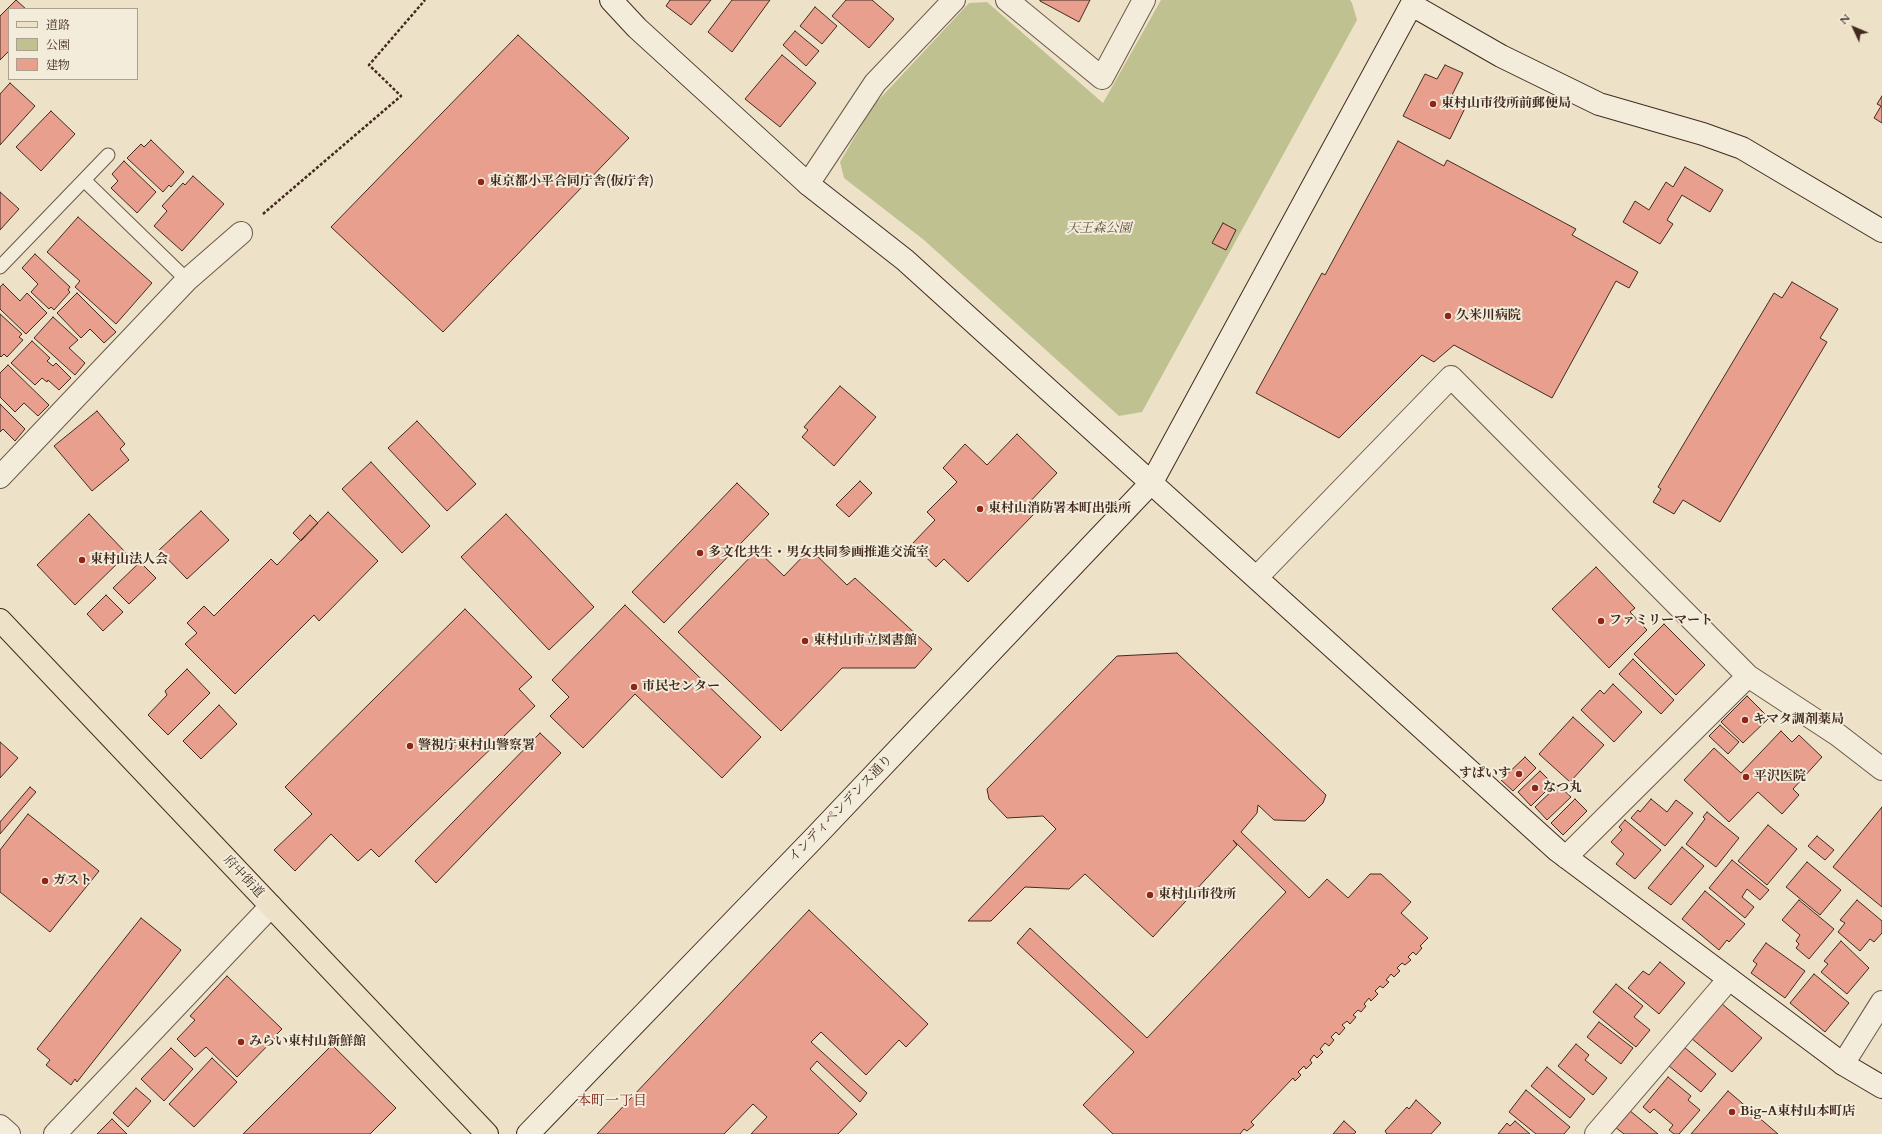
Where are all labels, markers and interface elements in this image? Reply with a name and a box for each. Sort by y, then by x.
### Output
legend [8,8,138,80]
north arrow [1834,8,1874,48]
text: N [1836,11,1854,28]
text: 道路 [46,17,70,33]
text: 公園 [46,37,70,53]
text: 建物 [46,57,70,73]
place label: 東村山市役所前郵便局 [1441,96,1571,112]
marker: 東村山市役所前郵便局 [1428,99,1438,109]
place label: 東京都小平合同庁舎(仮庁舎) [489,174,654,190]
marker: 東京都小平合同庁舎(仮庁舎) [476,177,486,187]
park label: 天王森公園 [1067,221,1131,237]
place label: 久米川病院 [1456,308,1521,324]
marker: 久米川病院 [1443,311,1453,321]
place label: 東村山消防署本町出張所 [988,501,1131,517]
marker: 東村山消防署本町出張所 [975,504,985,514]
place label: 多文化共生・男女共同参画推進交流室 [708,545,929,561]
marker: 多文化共生・男女共同参画推進交流室 [695,548,705,558]
place label: 東村山法人会 [90,552,168,568]
marker: 東村山法人会 [77,555,87,565]
place label: ファミリーマート [1609,613,1713,629]
marker: ファミリーマート [1596,616,1606,626]
place label: 東村山市立図書館 [813,633,917,649]
marker: 東村山市立図書館 [800,636,810,646]
place label: 市民センター [642,679,720,695]
marker: 市民センター [629,682,639,692]
place label: キマタ調剤薬局 [1753,712,1844,728]
marker: キマタ調剤薬局 [1740,715,1750,725]
place label: 警視庁東村山警察署 [418,738,535,754]
marker: 警視庁東村山警察署 [405,741,415,751]
street label: インディペンデンス通り [786,752,896,866]
place label: すぱいす [1459,766,1511,782]
marker: すぱいす [1514,769,1524,779]
place label: 平沢医院 [1754,769,1806,785]
marker: 平沢医院 [1741,772,1751,782]
place label: なつ丸 [1543,780,1582,796]
marker: なつ丸 [1530,783,1540,793]
street label: 府中街道 [220,853,266,901]
place label: ガスト [53,873,92,889]
marker: ガスト [40,876,50,886]
place label: 東村山市役所 [1158,887,1236,903]
marker: 東村山市役所 [1145,890,1155,900]
place label: みらい東村山新鮮館 [249,1034,366,1050]
marker: みらい東村山新鮮館 [236,1037,246,1047]
district label: 本町一丁目 [577,1094,647,1110]
place label: Big-A東村山本町店 [1740,1104,1855,1120]
marker: Big-A東村山本町店 [1727,1107,1737,1117]

